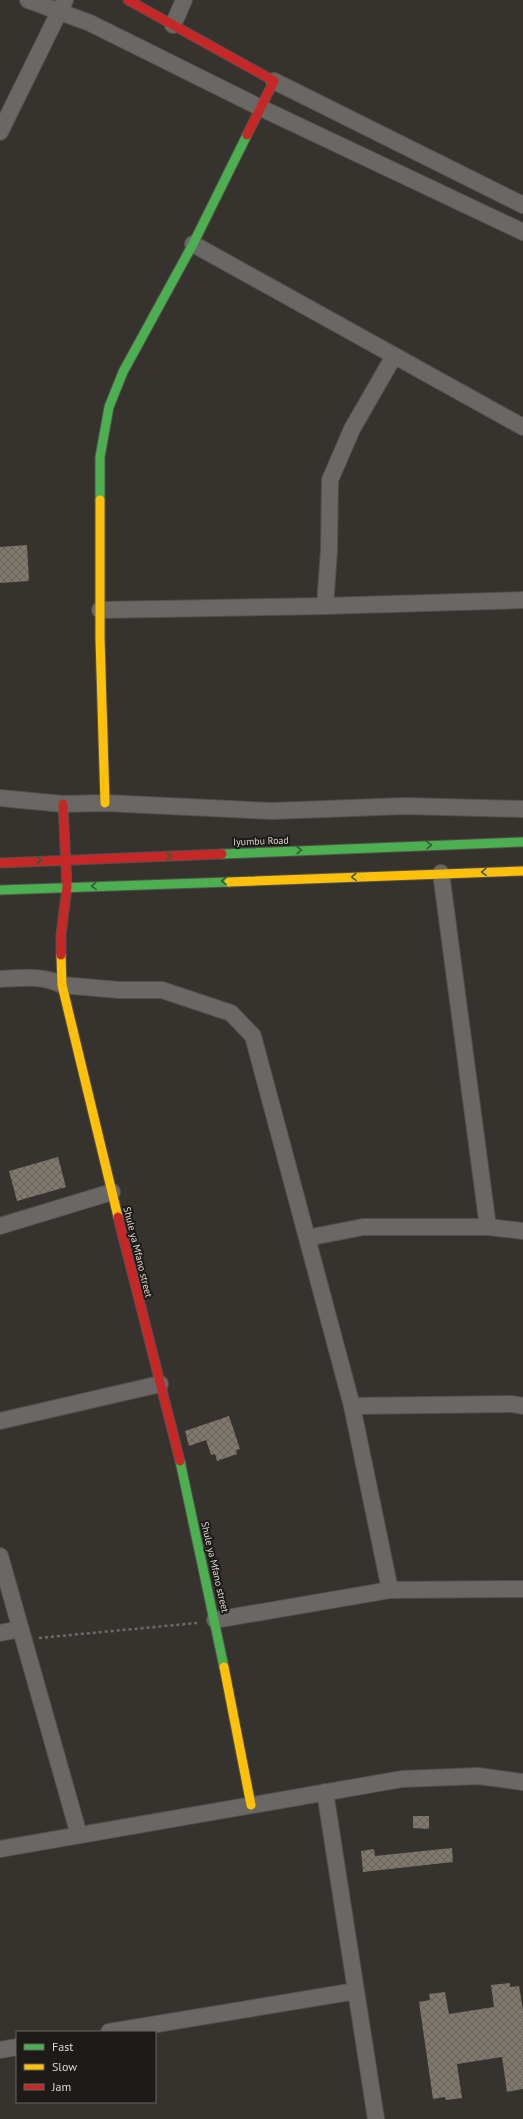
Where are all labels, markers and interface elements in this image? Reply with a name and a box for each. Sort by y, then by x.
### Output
street label: Iyumbu Road [233,834,289,848]
one-way arrow [426,841,432,850]
one-way arrow [296,846,302,855]
one-way arrow [166,851,172,860]
one-way arrow [36,856,42,865]
one-way arrow [481,868,487,876]
one-way arrow [351,872,357,881]
one-way arrow [221,877,227,886]
one-way arrow [91,882,97,890]
street label: Shule ya Mfano street [120,1205,156,1299]
street label: Shule ya Mfano street [198,1520,232,1614]
legend [16,2031,156,2103]
text: Fast [52,2039,73,2054]
text: Slow [52,2059,77,2074]
text: Jam [51,2079,71,2094]

